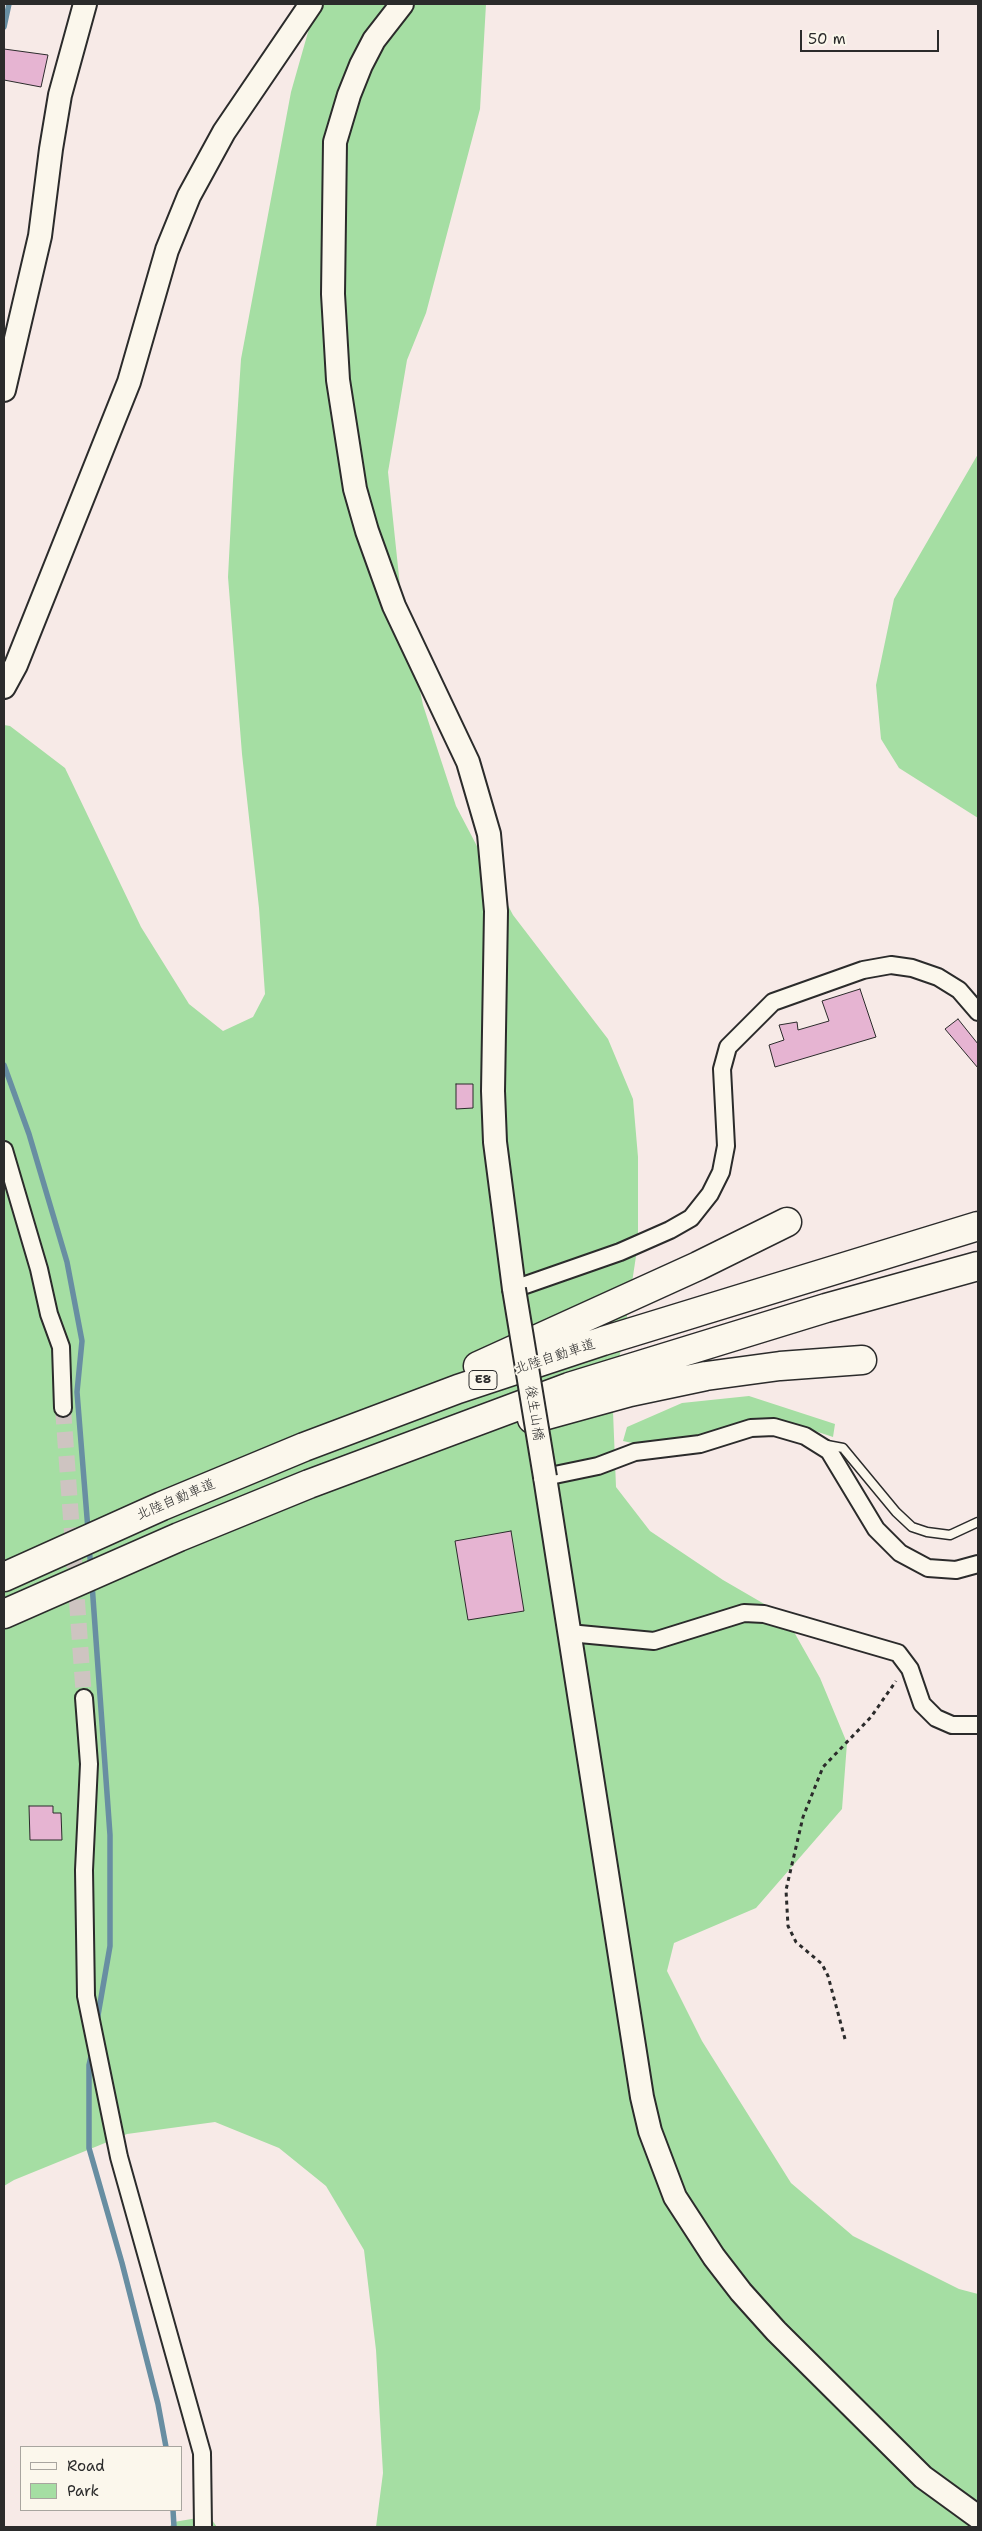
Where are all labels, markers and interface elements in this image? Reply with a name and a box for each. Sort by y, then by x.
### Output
scale bar [802,20,941,52]
text: 50 m [808,29,846,49]
street label: 北陸自動車道 [512,1336,598,1378]
road number: E8 [469,1370,497,1390]
street label: 後生山橋 [521,1384,547,1442]
street label: 北陸自動車道 [134,1476,218,1524]
legend [20,2446,182,2511]
text: Road [67,2456,105,2476]
text: Park [67,2481,99,2501]

